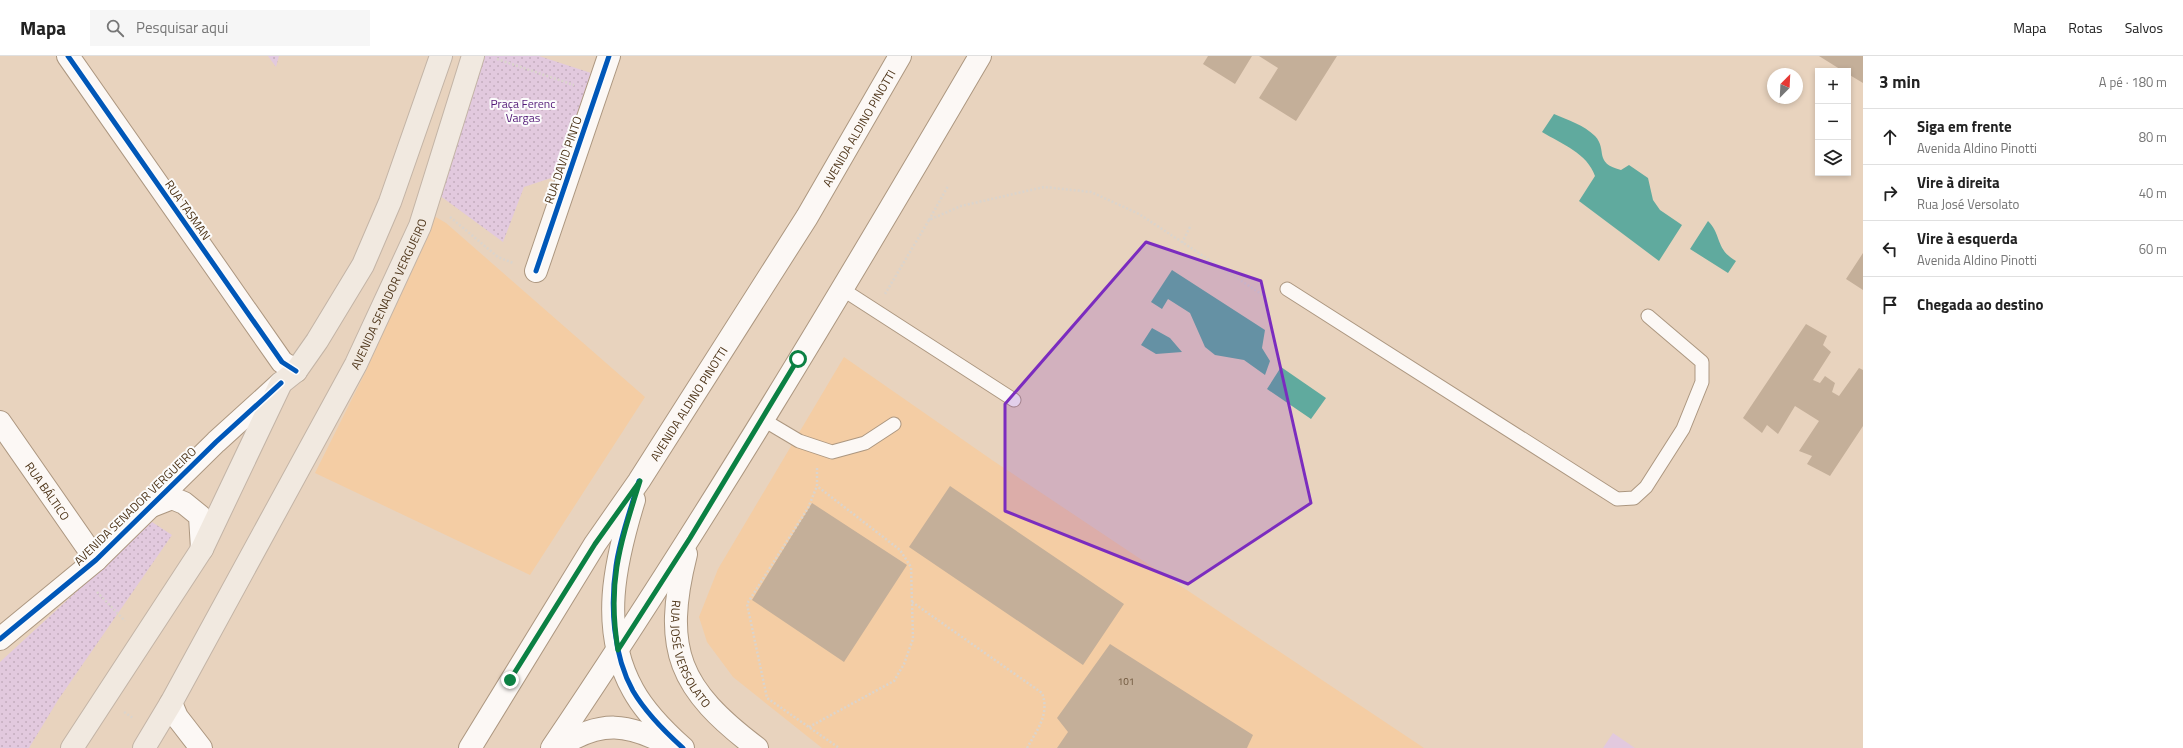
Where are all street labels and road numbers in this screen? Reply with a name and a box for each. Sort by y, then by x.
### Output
street label: AVENIDA ALDINO PINOTTI [817,66,900,190]
street label: RUA DAVID PINTO [539,113,587,206]
street label: RUA TASMAN [160,176,216,244]
street label: AVENIDA SENADOR VERGUEIRO [345,216,431,373]
street label: AVENIDA ALDINO PINOTTI [645,342,732,465]
street label: AVENIDA SENADOR VERGUEIRO [69,442,201,570]
street label: RUA BÁLTICO [21,458,75,524]
street label: RUA JOSÉ VERSOLATO [666,599,716,712]

